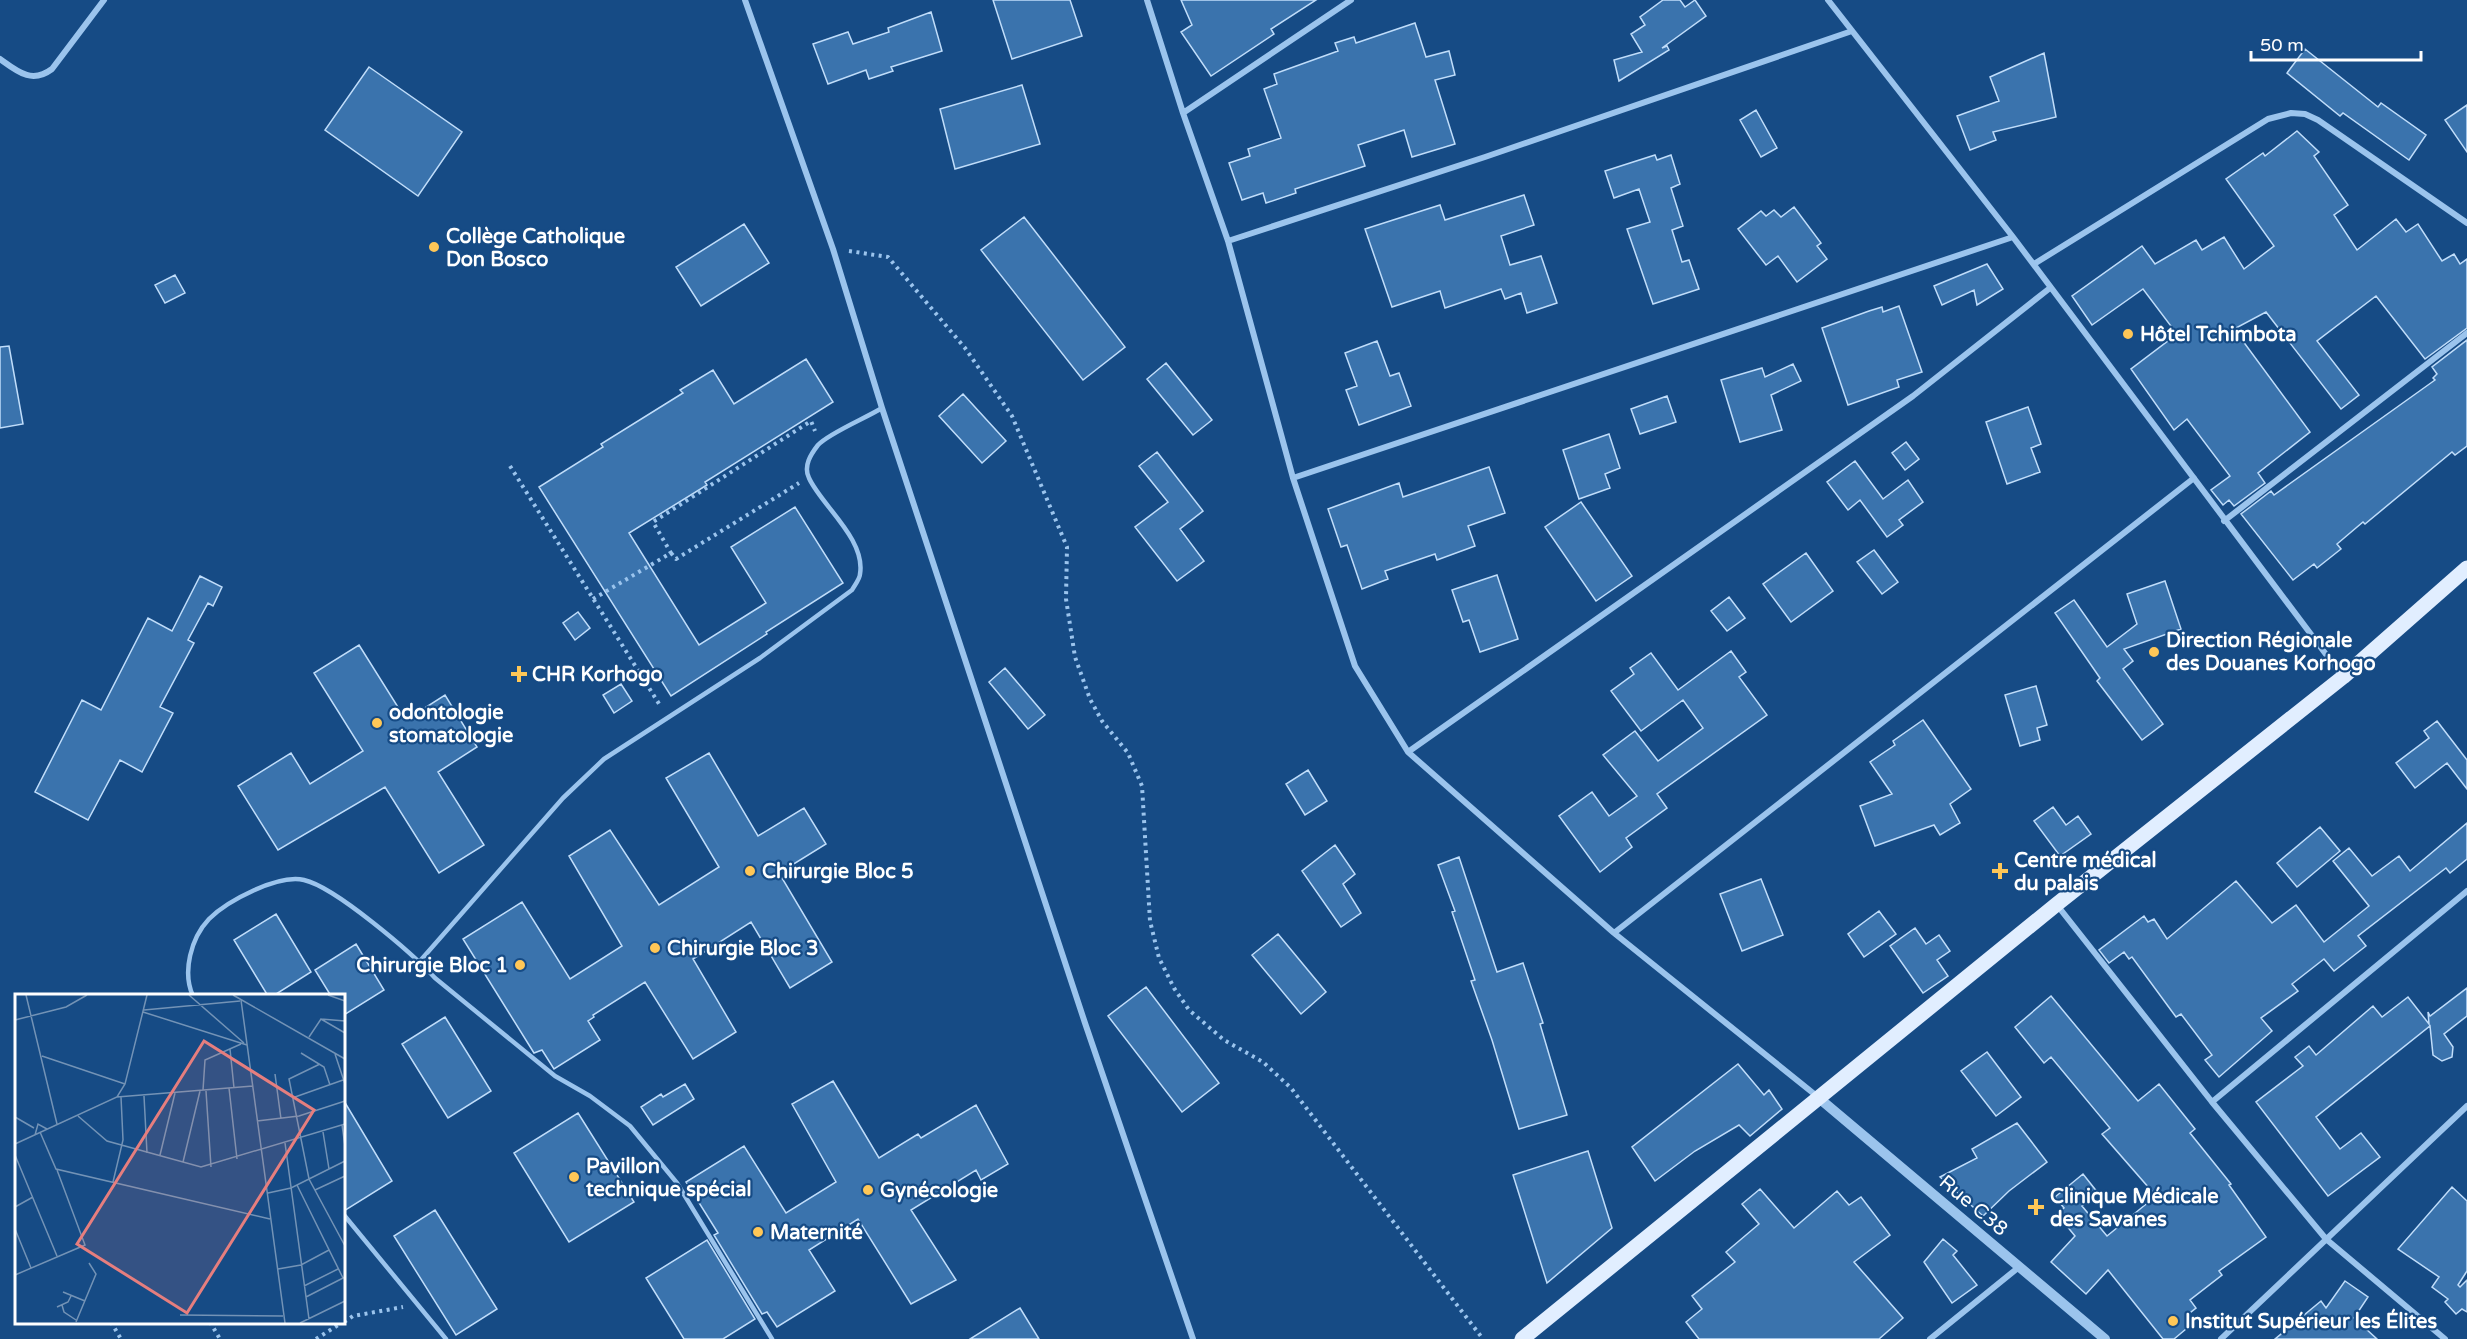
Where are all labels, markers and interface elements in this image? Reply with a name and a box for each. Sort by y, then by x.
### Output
scale bar [2251,24,2420,62]
text: 50 m [2260,34,2304,56]
place label: Collège Catholique Don Bosco [446,225,625,272]
marker: Collège Catholique Don Bosco [427,240,441,254]
place label: Hôtel Tchimbota [2140,323,2297,347]
marker: Hôtel Tchimbota [2121,327,2135,341]
place label: Direction Régionale des Douanes Korhogo [2166,629,2376,676]
marker: Direction Régionale des Douanes Korhogo [2147,645,2161,659]
place label: CHR Korhogo [532,663,663,687]
marker: CHR Korhogo [510,665,528,683]
place label: odontologie stomatologie [389,701,513,748]
marker: odontologie stomatologie [370,716,384,730]
place label: Centre médical du palais [2014,849,2157,896]
place label: Chirurgie Bloc 5 [762,860,914,884]
marker: Centre médical du palais [1991,862,2009,880]
marker: Chirurgie Bloc 5 [743,864,757,878]
place label: Chirurgie Bloc 3 [667,937,819,961]
marker: Chirurgie Bloc 3 [648,941,662,955]
place label: Chirurgie Bloc 1 [356,954,508,978]
marker: Chirurgie Bloc 1 [513,958,527,972]
inset map [15,994,345,1324]
place label: Pavillon technique spécial [586,1155,752,1202]
marker: Pavillon technique spécial [567,1170,581,1184]
street label: Rue C38 [1934,1170,2012,1241]
place label: Gynécologie [880,1179,998,1203]
marker: Gynécologie [861,1183,875,1197]
place label: Clinique Médicale des Savanes [2050,1185,2219,1232]
marker: Clinique Médicale des Savanes [2027,1198,2045,1216]
place label: Maternité [770,1221,863,1245]
marker: Maternité [751,1225,765,1239]
place label: Institut Supérieur les Élites [2185,1308,2437,1334]
marker: Institut Supérieur les Élites [2166,1314,2180,1328]

